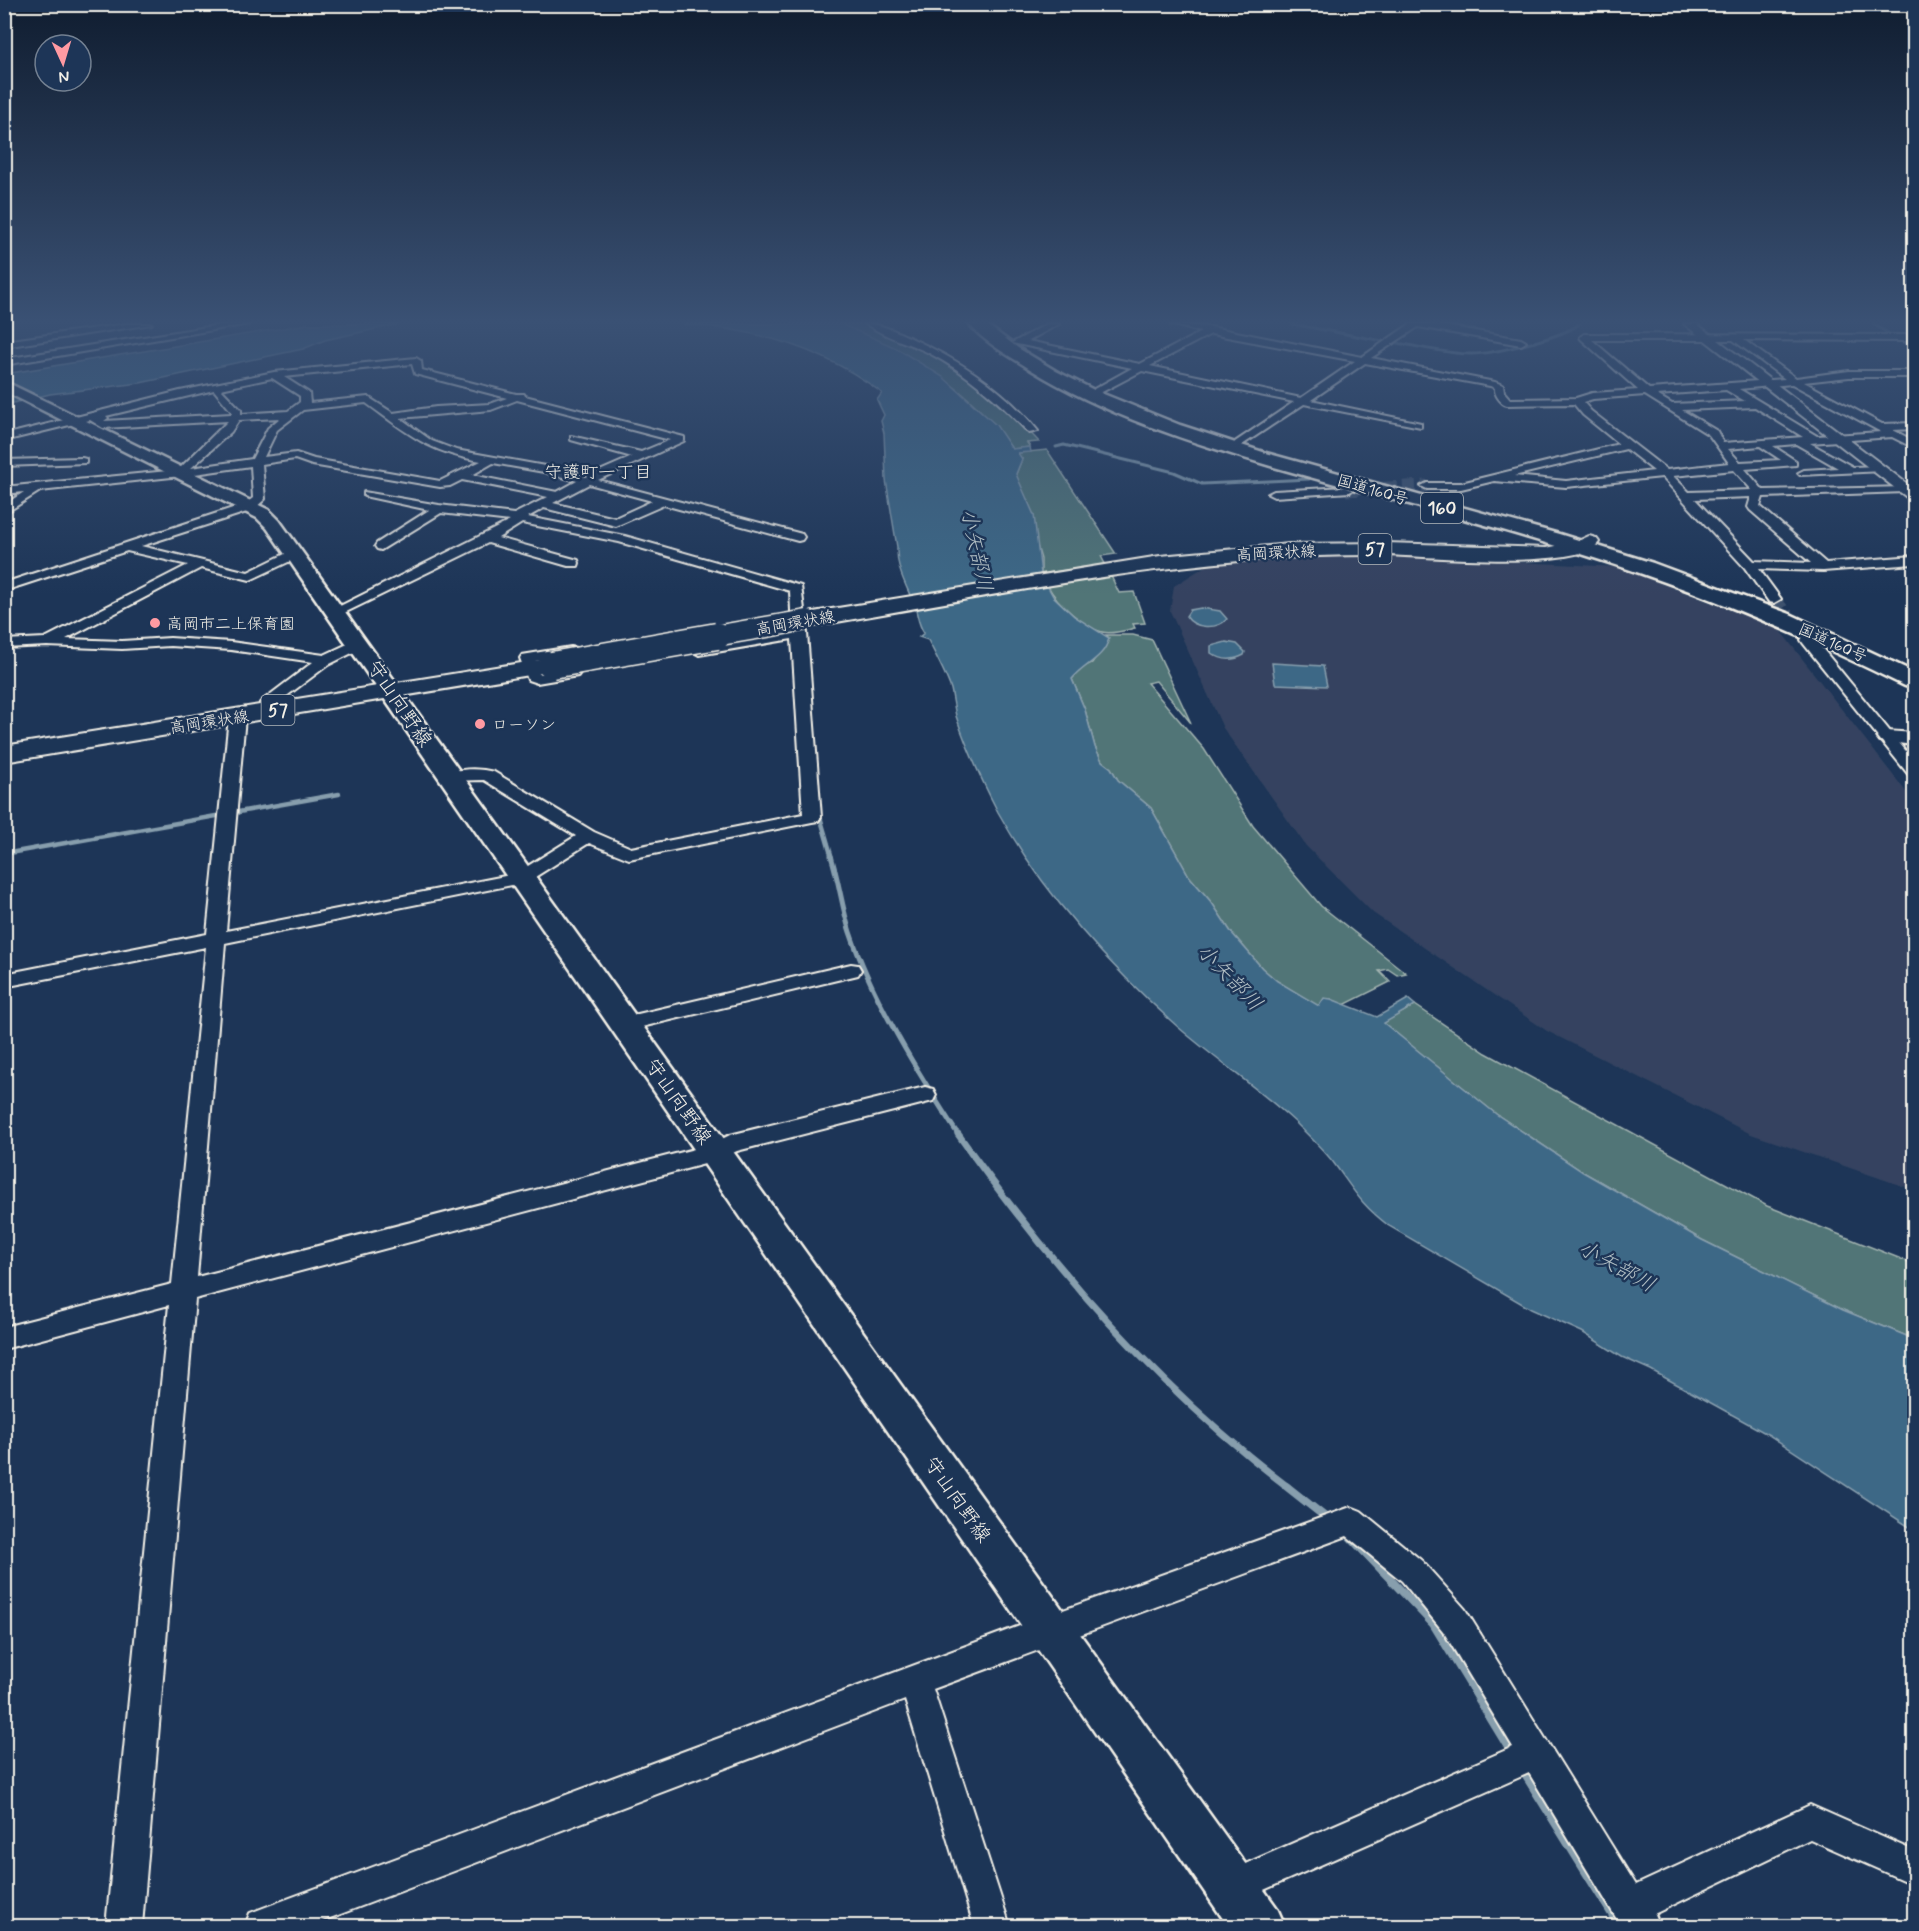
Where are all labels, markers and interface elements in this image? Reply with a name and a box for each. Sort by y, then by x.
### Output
north arrow [33,33,93,93]
text: N [58,66,70,87]
district label: 守護町一丁目 [544,461,652,485]
street label: 国道160号 [1334,470,1411,511]
road number: 160 [1421,493,1463,523]
water label: 小矢部川 [954,506,998,594]
road number: 57 [1358,534,1392,564]
street label: 高岡環状線 [1236,541,1317,566]
street label: 高岡環状線 [754,606,836,641]
place label: 高岡市二上保育園 [167,614,295,635]
marker: 高岡市二上保育園 [148,616,162,630]
street label: 国道160号 [1794,619,1870,668]
street label: 守山向野線 [360,655,438,753]
road number: 57 [262,695,294,725]
street label: 高岡環状線 [168,706,250,739]
place label: ローソン [492,715,556,736]
marker: ローソン [473,717,487,731]
water label: 小矢部川 [1190,938,1269,1018]
street label: 守山向野線 [638,1053,718,1151]
water label: 小矢部川 [1573,1234,1660,1299]
street label: 守山向野線 [917,1451,997,1549]

